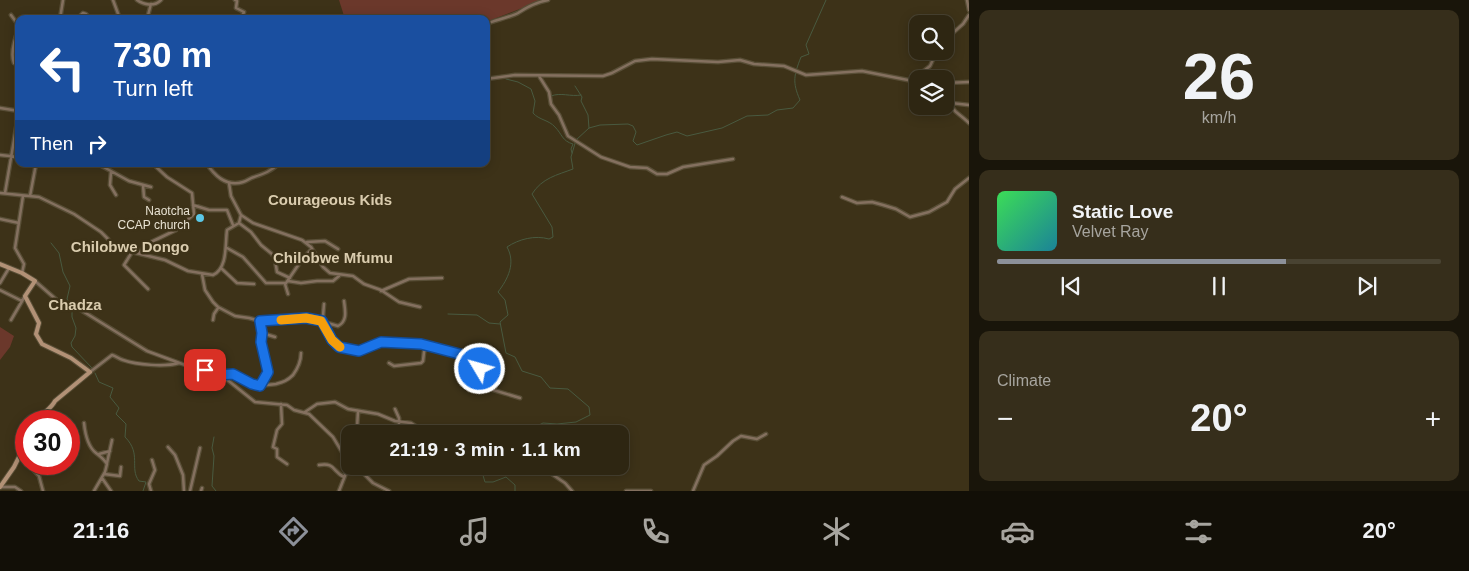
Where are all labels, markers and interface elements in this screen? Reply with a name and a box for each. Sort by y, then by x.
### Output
map controls [909,15,954,115]
button: search [909,15,954,60]
icon: left [30,35,95,100]
text: 730 m [113,35,212,74]
text: 26 [1183,40,1255,113]
button: layers [909,70,954,115]
text: Turn left [113,76,193,101]
text: km/h [1202,109,1236,126]
icon: right [83,130,111,158]
text: Then [30,133,73,154]
district label: Courageous Kids [268,191,392,208]
text: Static Love [1072,201,1173,222]
place label: Naotcha CCAP church [118,204,190,232]
marker: Naotcha CCAP church [194,212,206,224]
text: Velvet Ray [1072,223,1148,240]
district label: Chilobwe Dongo [71,238,189,255]
district label: Chilobwe Mfumu [273,249,393,266]
icon: previous [1057,272,1085,300]
icon: pause [1205,272,1233,300]
icon: next [1353,272,1381,300]
district label: Chadza [48,296,102,313]
position arrow [453,342,505,394]
pin [184,349,226,391]
icon: arrive [191,356,219,384]
text: Climate [997,372,1051,389]
text: 20° [1190,397,1248,439]
text: − [997,403,1013,434]
text: + [1425,403,1441,434]
speed limit sign: 30 [15,410,80,475]
text: 21:19 · 3 min · 1.1 km [389,439,581,460]
icon: directions [276,514,311,549]
icon: music [457,514,492,549]
icon: phone [638,514,673,549]
icon: climate [819,514,854,549]
icon: car [1000,514,1035,549]
icon: filters [1181,514,1216,549]
text: 21:16 [73,518,129,543]
text: 20° [1363,518,1396,543]

